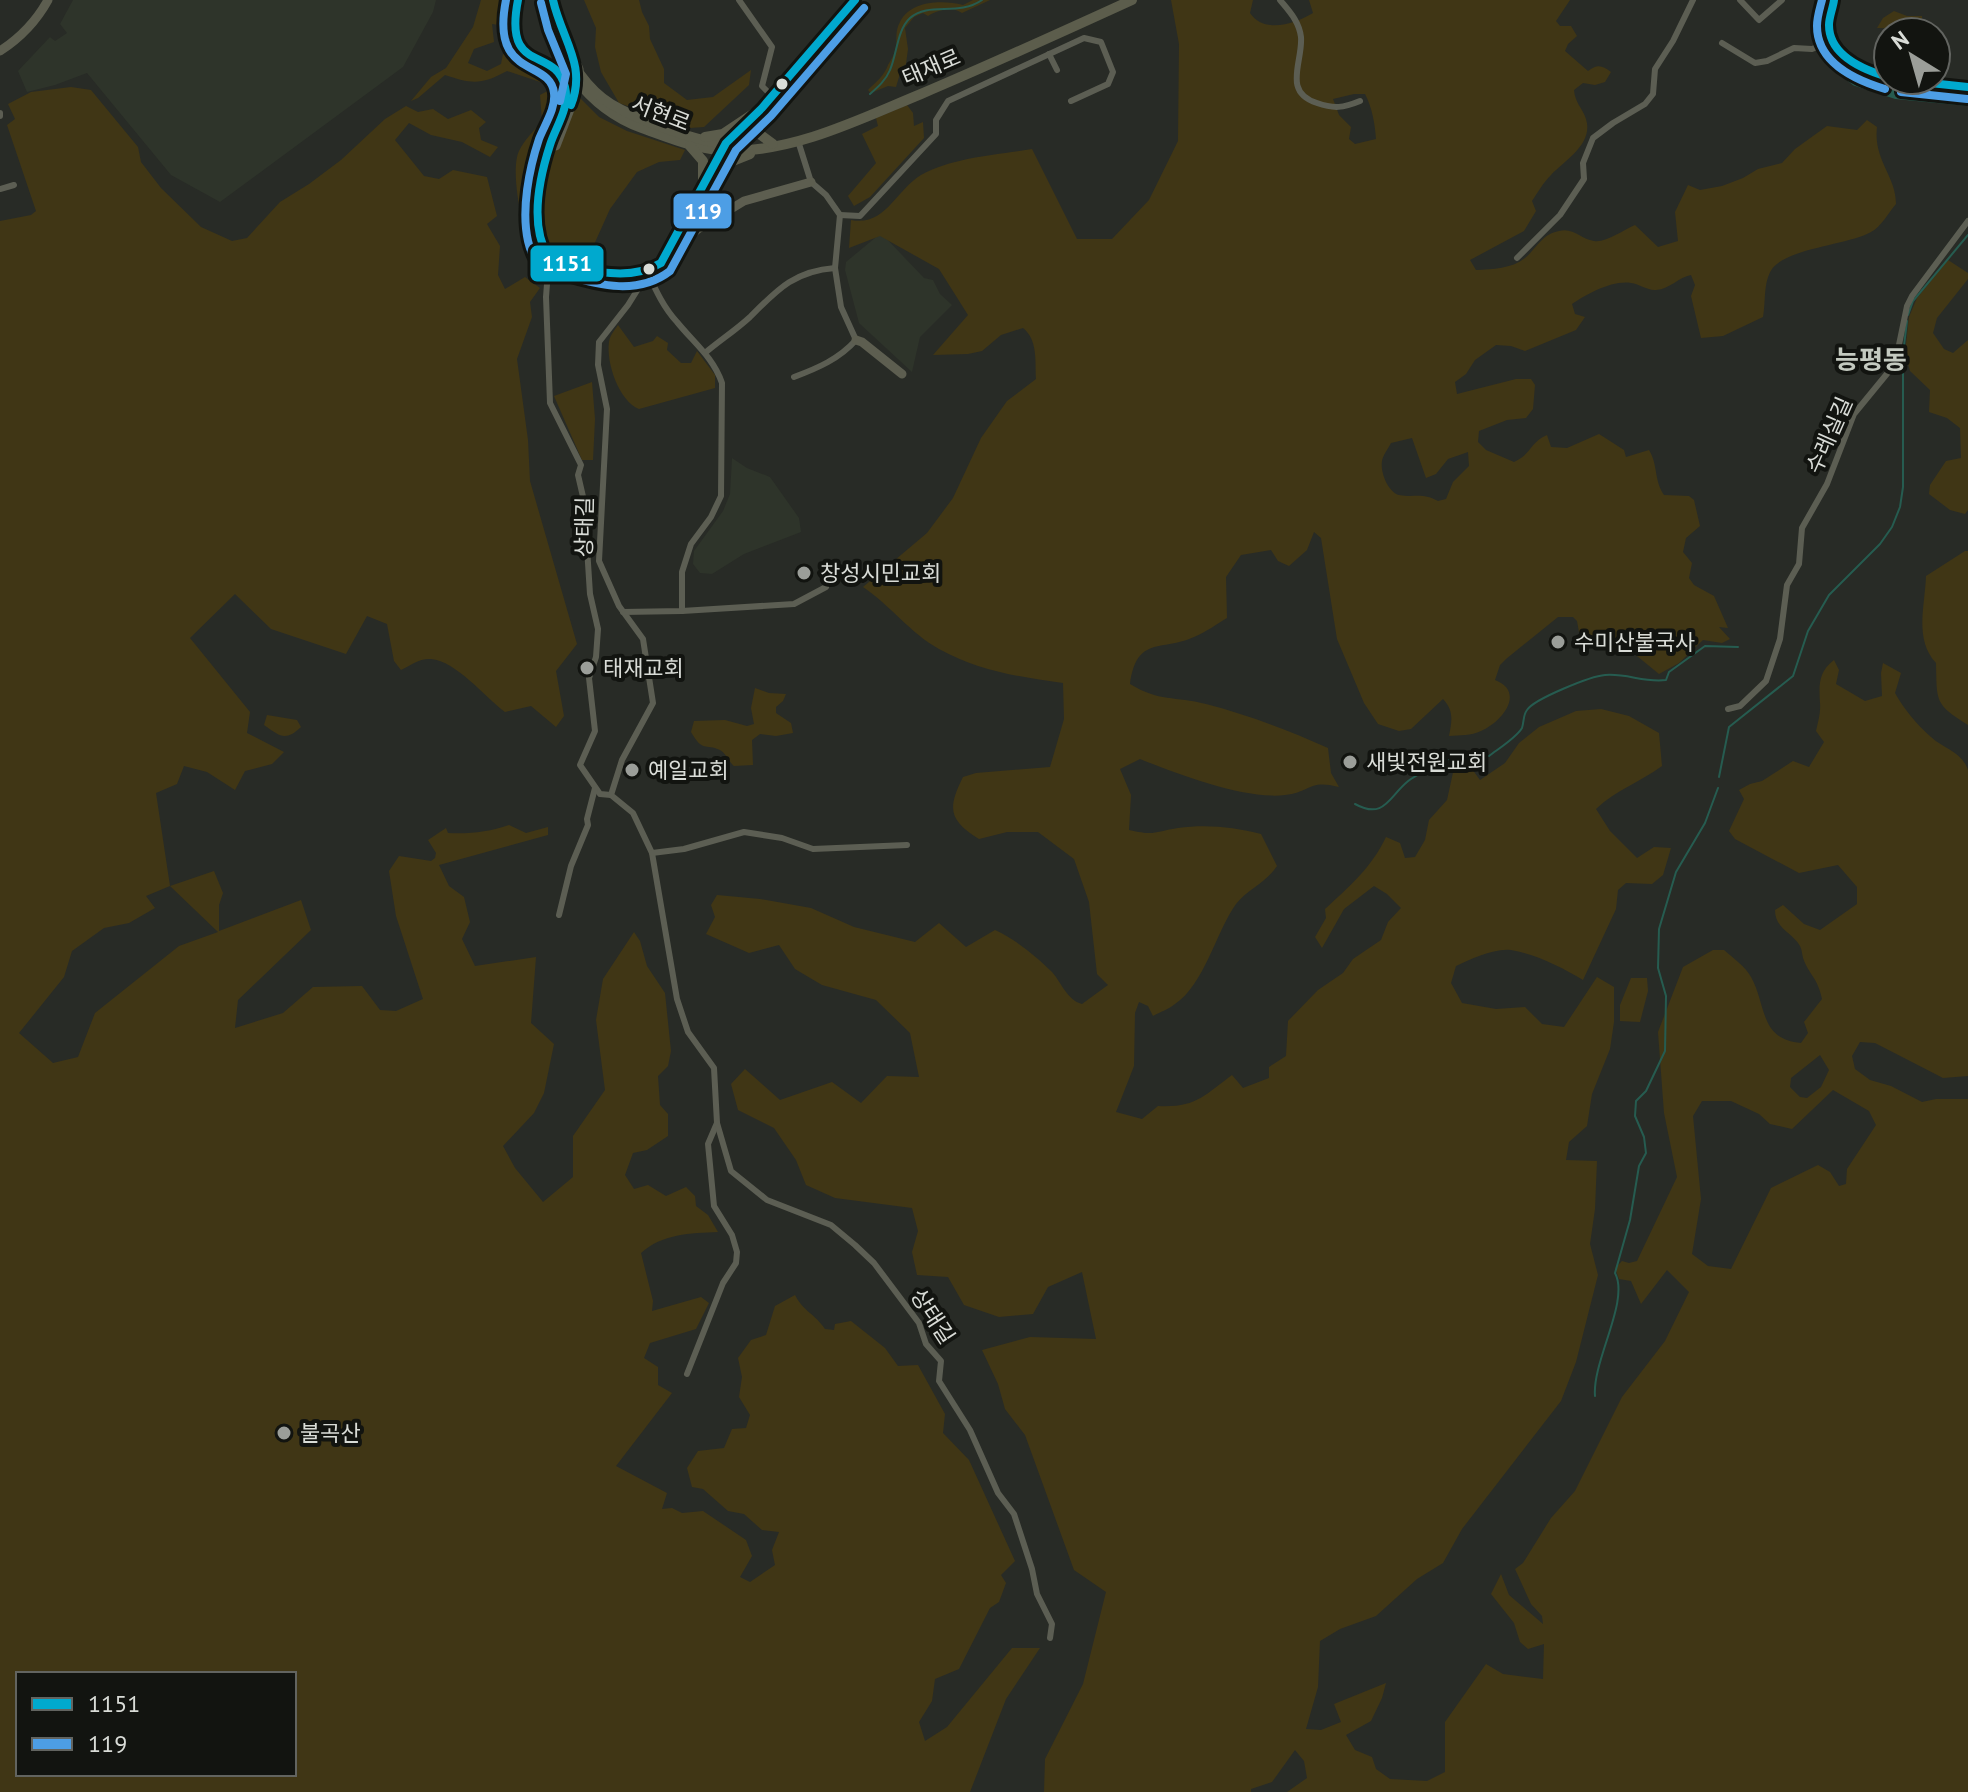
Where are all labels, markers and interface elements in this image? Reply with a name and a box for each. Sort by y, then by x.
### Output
north arrow [1872,16,1952,96]
text: N [1886,24,1914,56]
street label: 태재로 [898,42,964,92]
unlabelled marker [774,76,790,92]
street label: 서현로 [628,89,694,137]
line badge: 119 [672,192,733,230]
text: 119 [684,197,722,225]
line badge: 1151 [529,244,605,283]
text: 1151 [542,249,592,277]
unlabelled marker [641,261,657,277]
district label: 능평동 [1835,343,1907,376]
street label: 수레실길 [1800,392,1858,478]
street label: 상태길 [569,496,599,558]
place label: 창성시민교회 [820,559,941,587]
marker: 창성시민교회 [795,564,813,582]
place label: 수미산불국사 [1574,628,1695,656]
marker: 수미산불국사 [1549,633,1567,651]
place label: 태재교회 [603,654,684,682]
marker: 태재교회 [578,659,596,677]
place label: 새빛전원교회 [1366,748,1487,776]
marker: 새빛전원교회 [1341,753,1359,771]
place label: 예일교회 [648,756,729,784]
marker: 예일교회 [623,761,641,779]
street label: 상태길 [905,1283,961,1349]
place label: 불곡산 [300,1419,361,1447]
marker: 불곡산 [275,1424,293,1442]
legend [16,1672,296,1776]
text: 1151 [88,1688,140,1719]
text: 119 [88,1728,127,1759]

